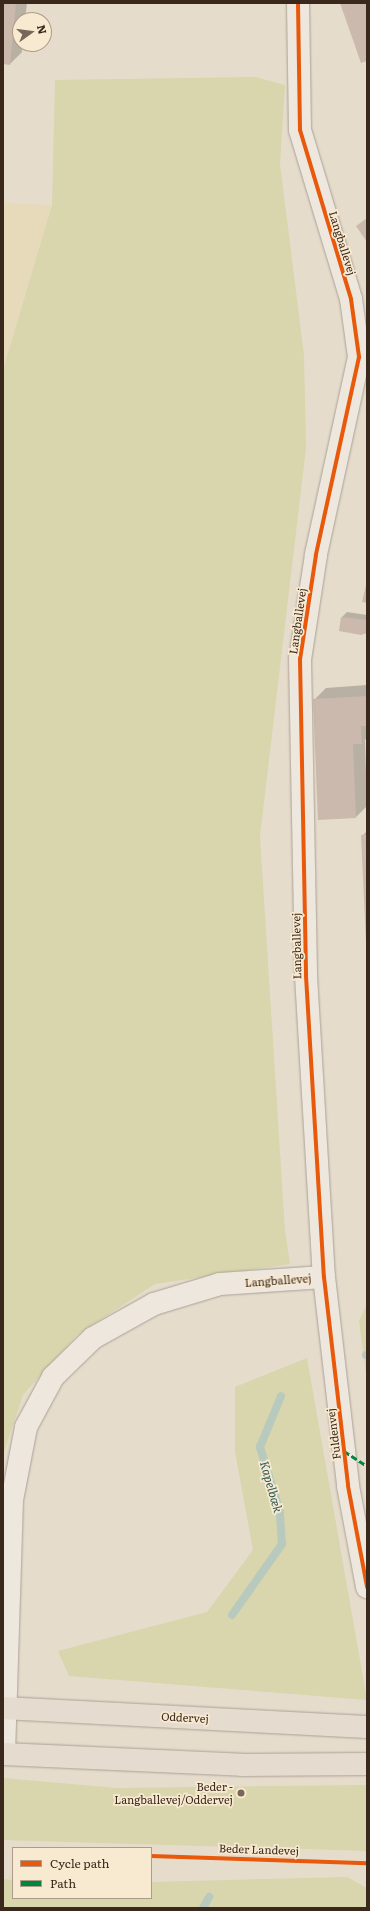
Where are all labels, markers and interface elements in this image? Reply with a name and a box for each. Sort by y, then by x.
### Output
north arrow [12,12,52,52]
text: N [34,23,52,36]
street label: Langballevej [327,209,359,277]
street label: Langballevej [286,587,308,655]
street label: Langballevej [289,912,303,980]
street label: Langballevej [244,1271,312,1289]
street label: Fuldenvej [323,1408,343,1460]
water label: Kapelbæk [257,1460,285,1514]
street label: Oddervej [161,1709,209,1725]
place label: Beder - Langballevej/Oddervej [114,1780,233,1806]
marker: Beder - Langballevej/Oddervej [236,1788,246,1798]
street label: Beder Landevej [219,1841,299,1857]
legend [12,1847,152,1899]
text: Cycle path [50,1854,110,1872]
text: Path [50,1874,76,1892]

